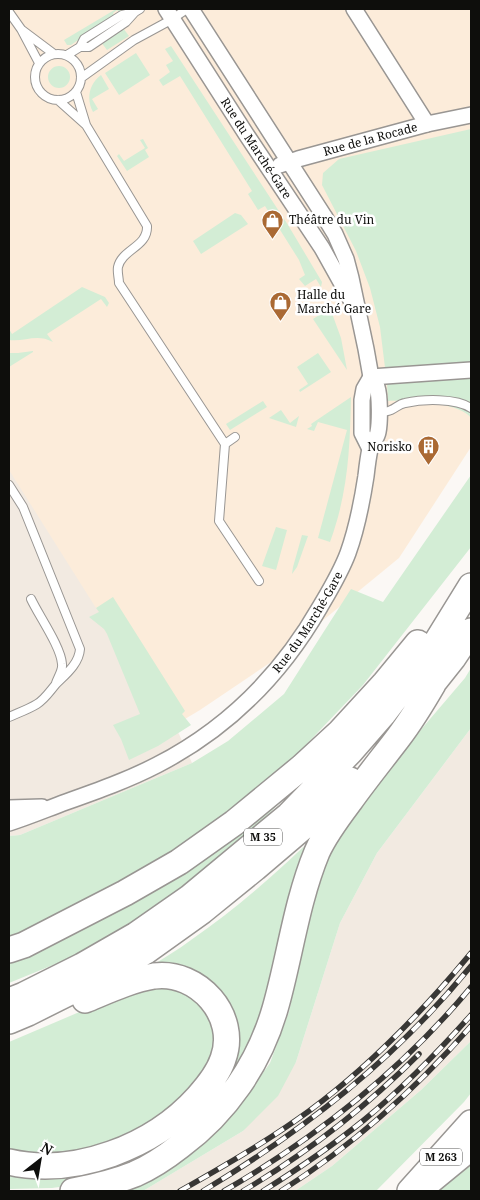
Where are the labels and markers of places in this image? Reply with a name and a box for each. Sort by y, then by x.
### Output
shop icon: Théâtre du Vin [261,208,285,239]
place label: Théâtre du Vin [289,211,375,228]
place label: Halle du Marché Gare [297,286,371,317]
shop icon: Halle du Marché Gare [269,290,293,321]
building icon: Norisko [416,435,440,466]
place label: Norisko [367,438,412,455]

